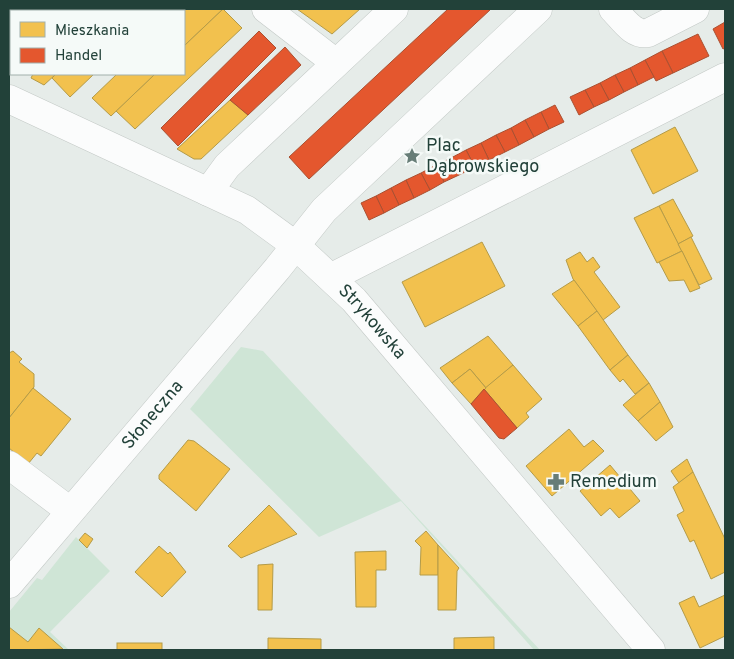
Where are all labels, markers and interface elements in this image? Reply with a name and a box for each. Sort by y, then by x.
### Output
legend [10,10,185,75]
text: Mieszkania [55,22,129,41]
text: Handel [55,47,102,66]
place label: Plac Dąbrowskiego [426,135,539,179]
place icon: Plac Dąbrowskiego [402,146,422,166]
street label: Strykowska [333,279,411,364]
street label: Słoneczna [117,376,189,454]
place label: Remedium [570,471,657,494]
pharmacy icon: Remedium [546,472,566,492]

